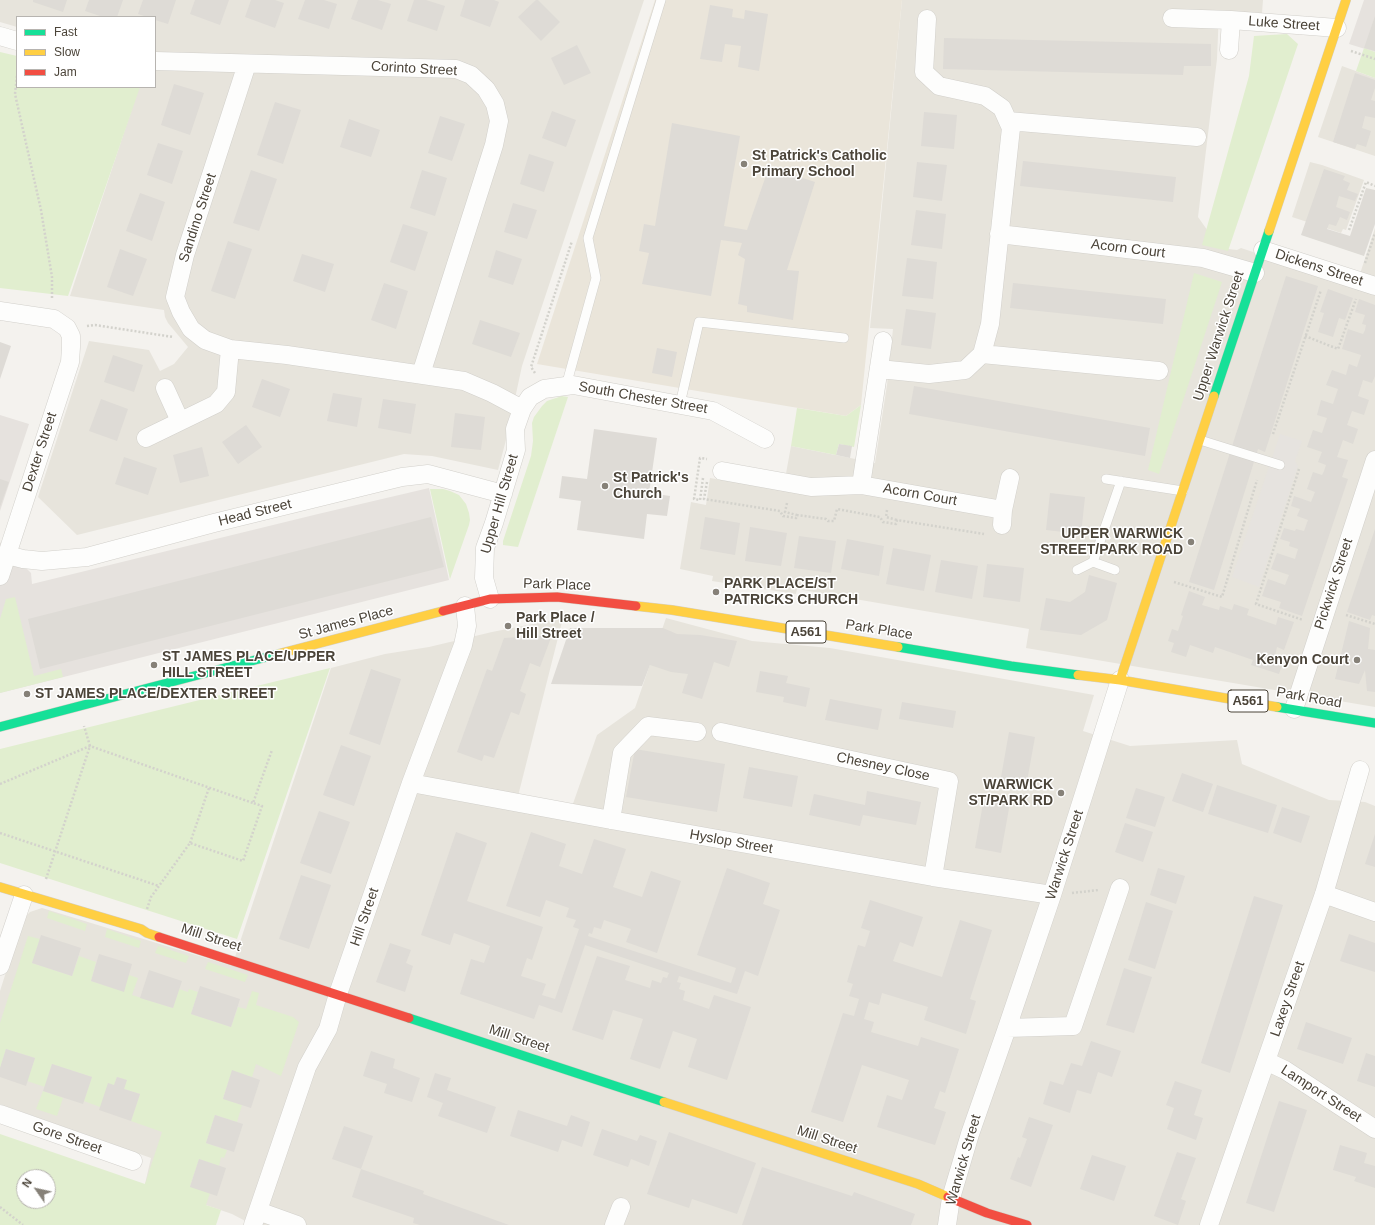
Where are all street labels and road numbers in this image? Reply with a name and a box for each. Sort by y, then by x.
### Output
street label: Luke Street [1248,13,1320,35]
street label: Corinto Street [370,58,458,80]
street label: Sandino Street [176,171,220,265]
street label: Acorn Court [1090,236,1166,262]
street label: Dickens Street [1273,246,1365,290]
street label: Upper Warwick Street [1190,269,1248,403]
street label: South Chester Street [577,378,709,418]
street label: Dexter Street [19,410,61,494]
street label: Upper Hill Street [478,452,522,556]
street label: Acorn Court [882,480,958,510]
street label: Head Street [217,496,293,530]
street label: Pickwick Street [1311,536,1357,632]
street label: Park Place [523,575,591,595]
street label: St James Place [297,602,395,644]
street label: Park Place [844,616,914,644]
road number: A561 [786,621,826,643]
street label: Park Road [1275,684,1343,712]
road number: A561 [1228,690,1268,712]
street label: Chesney Close [835,749,931,785]
street label: Warwick Street [1043,808,1087,902]
street label: Hyslop Street [688,826,774,858]
street label: Hill Street [347,886,383,948]
street label: Mill Street [179,920,243,956]
street label: Laxey Street [1267,959,1309,1039]
street label: Mill Street [487,1021,551,1057]
street label: Lamport Street [1278,1062,1364,1126]
street label: Warwick Street [943,1113,985,1207]
street label: Gore Street [30,1118,104,1158]
street label: Mill Street [795,1122,859,1158]

